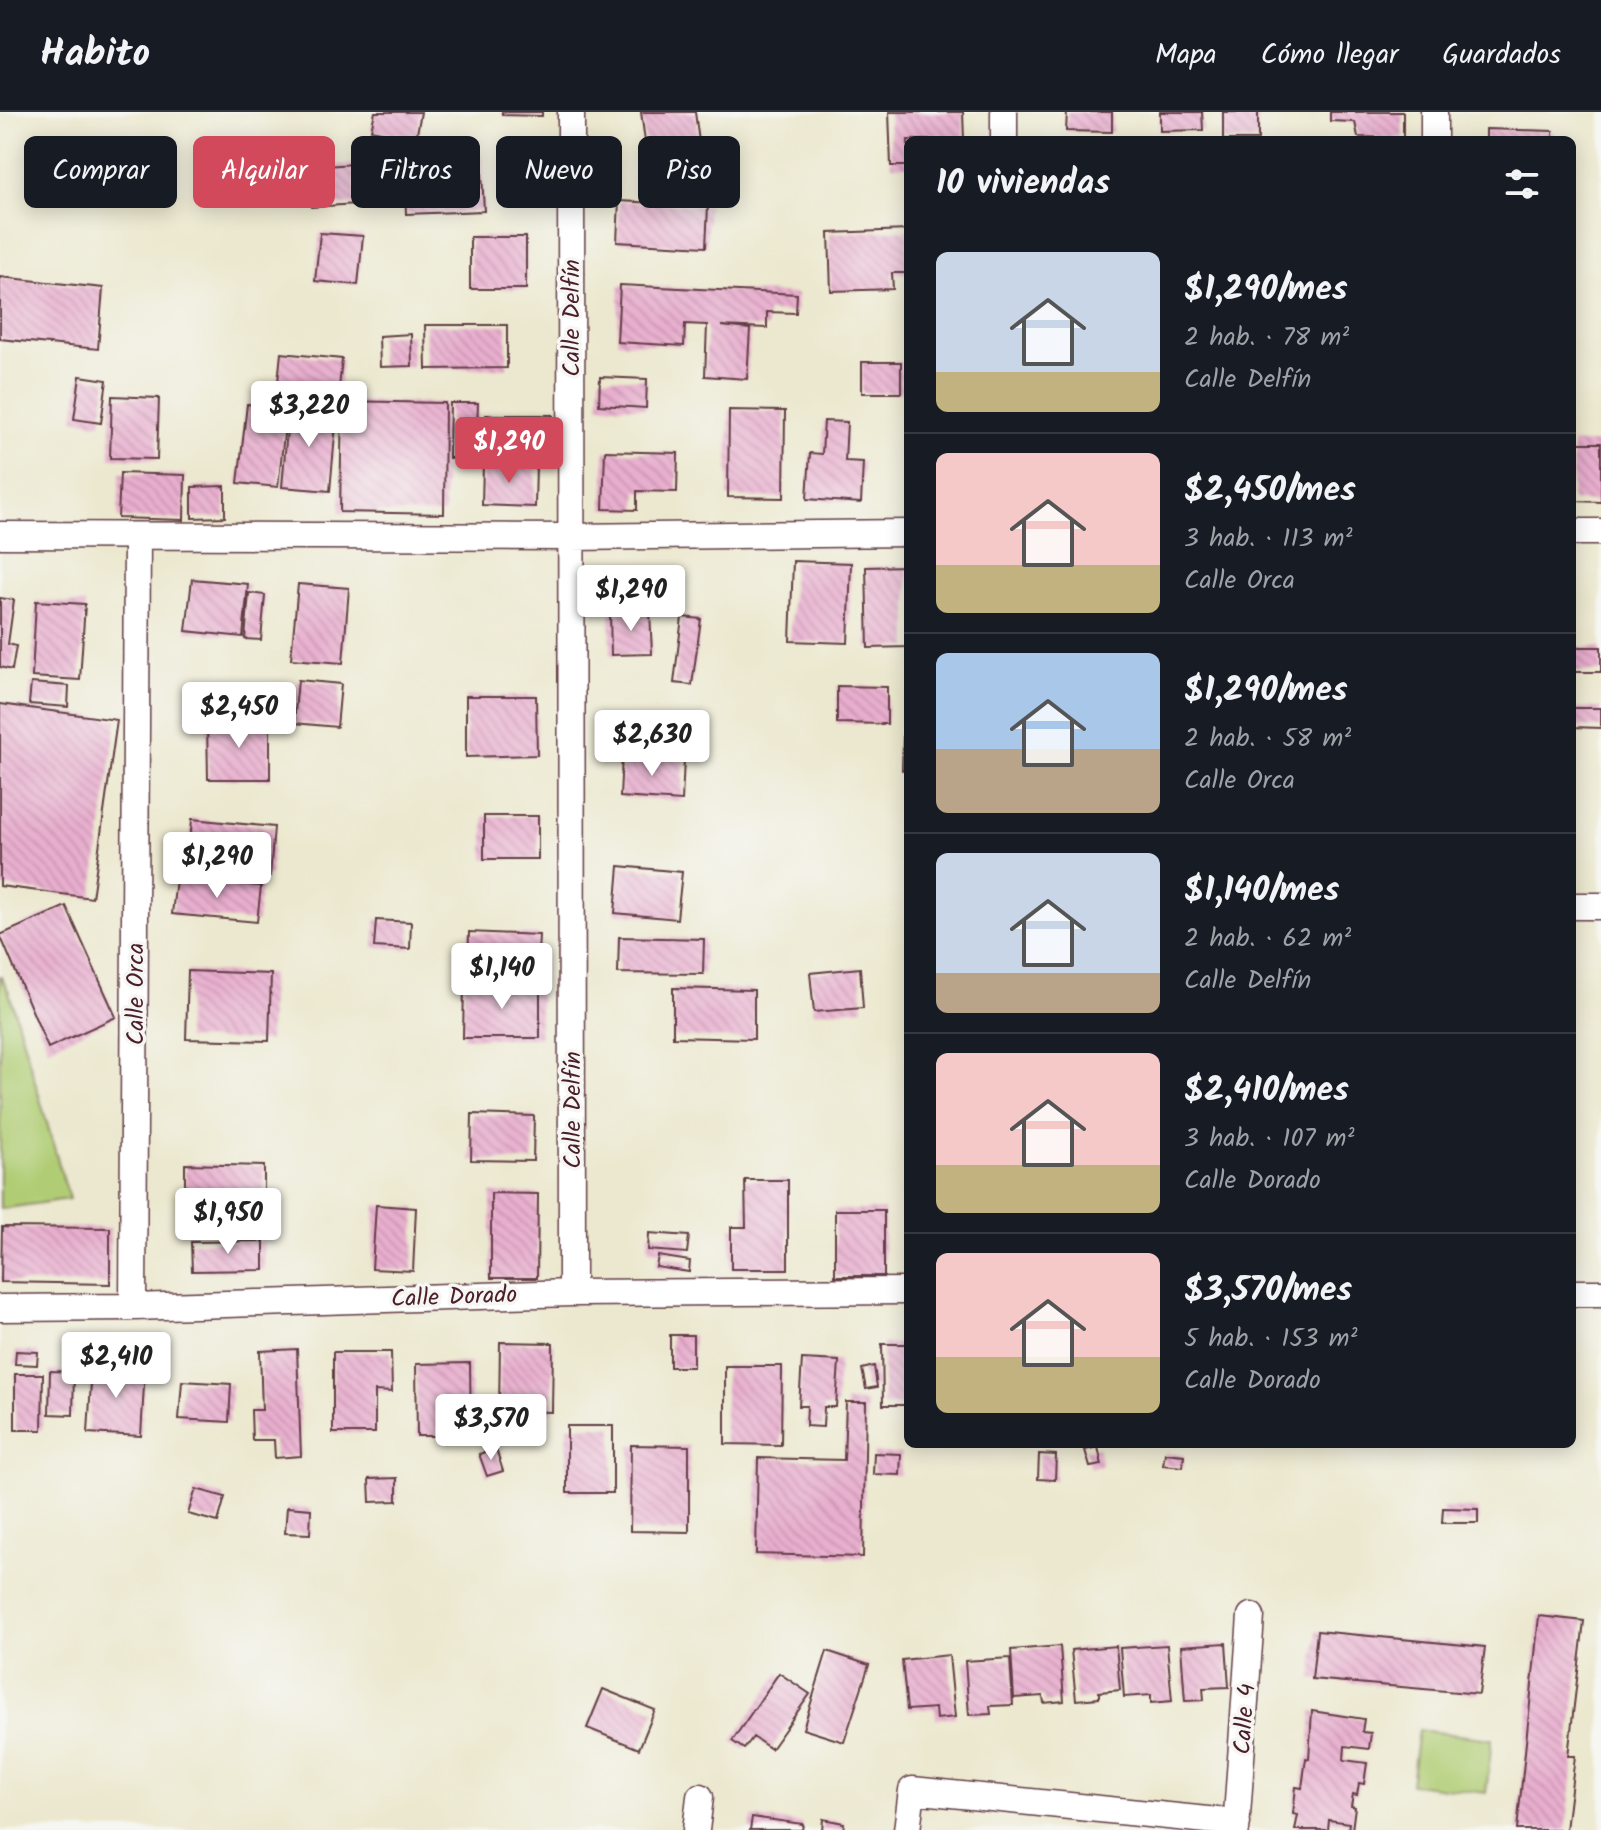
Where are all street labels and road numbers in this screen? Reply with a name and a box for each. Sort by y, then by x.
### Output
street label: Calle Delfín [553,259,592,377]
street label: Calle Orca [117,943,156,1045]
street label: Calle Delfín [554,1051,593,1169]
street label: Calle Dorado [390,1276,518,1319]
street label: Calle 4 [1224,1682,1267,1756]

